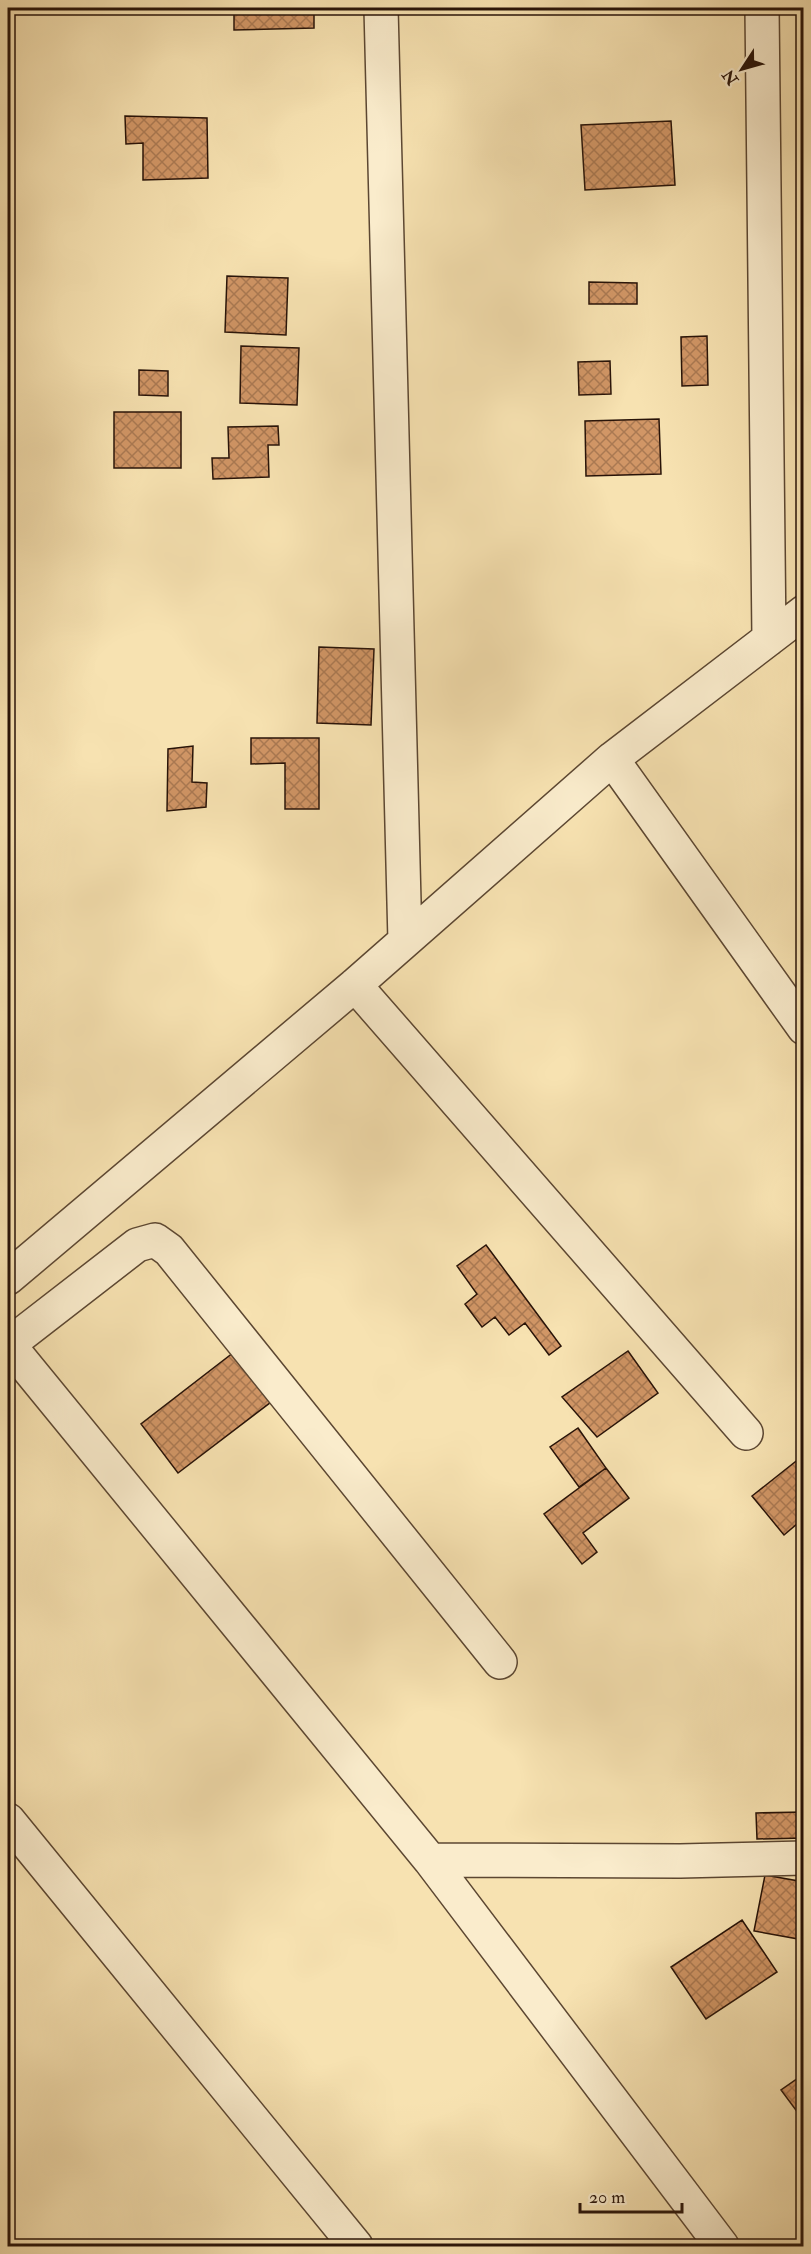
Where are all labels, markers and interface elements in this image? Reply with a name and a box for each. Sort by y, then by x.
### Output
north arrow [712,39,772,99]
text: N [718,65,744,90]
scale bar [580,2176,682,2214]
text: 20 m [589,2186,625,2209]

